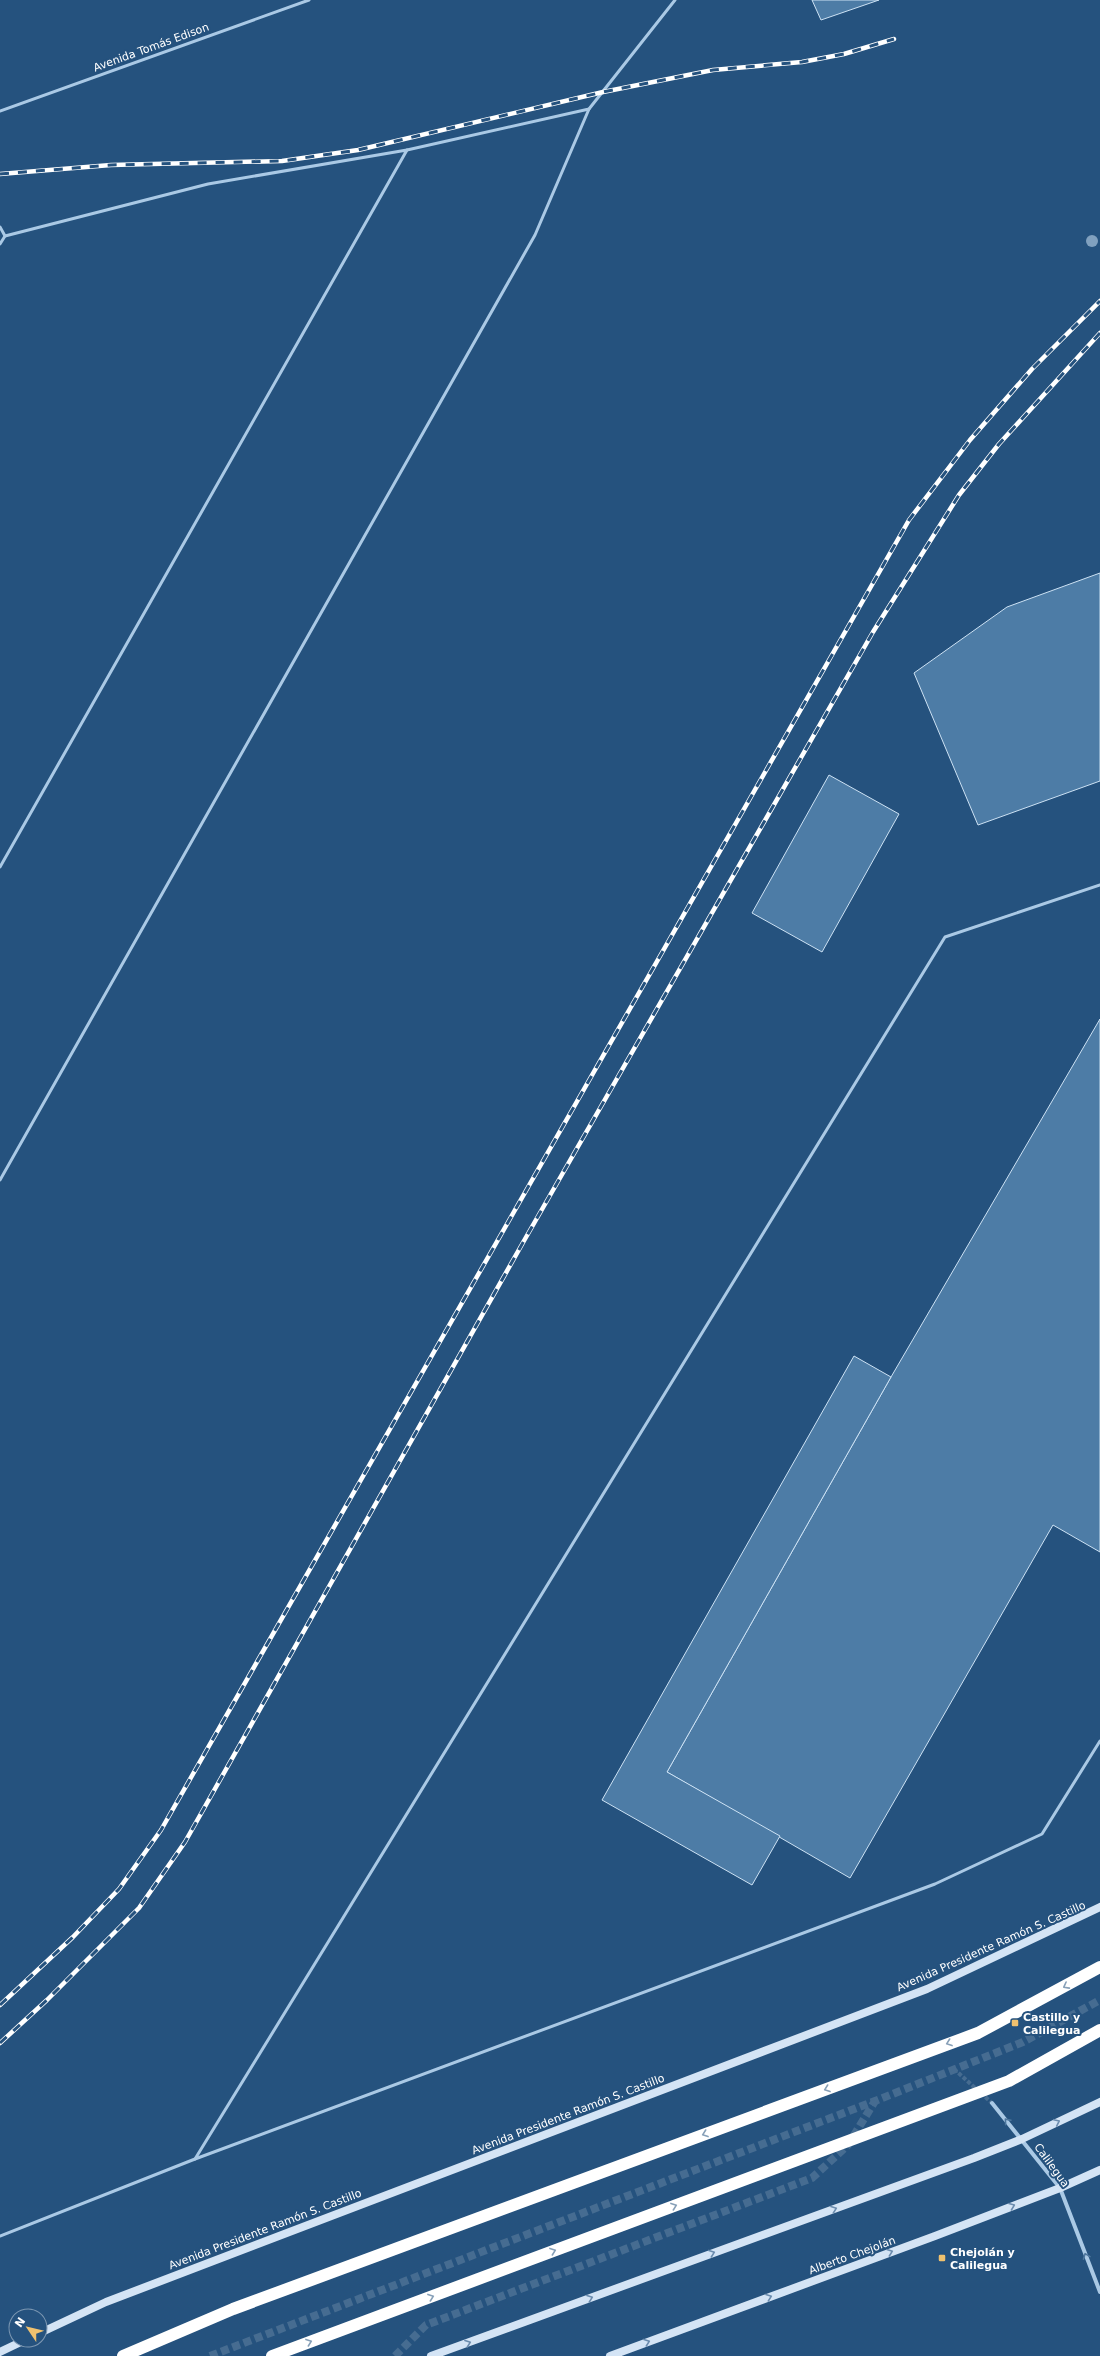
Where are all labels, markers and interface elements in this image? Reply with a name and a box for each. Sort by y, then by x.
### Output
street label: Avenida Tomás Edison [92,20,211,74]
street label: Avenida Presidente Ramón S. Castillo [895,1899,1088,1994]
one-way arrow [1062,1981,1070,1989]
place label: Castillo y Calilegua [1023,2011,1080,2037]
marker: Castillo y Calilegua [1010,2018,1020,2028]
one-way arrow [946,2039,953,2047]
street label: Avenida Presidente Ramón S. Castillo [470,2072,667,2157]
one-way arrow [824,2084,831,2092]
one-way arrow [1004,2118,1011,2126]
one-way arrow [1053,2119,1061,2127]
one-way arrow [702,2129,709,2137]
street label: Calilegua [1031,2141,1072,2190]
street label: Avenida Presidente Ramón S. Castillo [167,2187,364,2272]
one-way arrow [671,2202,678,2210]
one-way arrow [1009,2203,1016,2211]
one-way arrow [831,2205,838,2213]
street label: Alberto Chejolán [807,2234,897,2277]
place label: Chejolán y Calilegua [950,2246,1015,2272]
one-way arrow [549,2248,556,2256]
one-way arrow [887,2249,894,2257]
one-way arrow [708,2250,715,2258]
one-way arrow [1083,2252,1091,2259]
marker: Chejolán y Calilegua [937,2253,947,2263]
one-way arrow [427,2293,434,2301]
one-way arrow [586,2294,593,2303]
one-way arrow [765,2294,772,2302]
north arrow [8,2308,48,2348]
text: N [12,2315,28,2330]
one-way arrow [305,2339,312,2347]
one-way arrow [464,2339,471,2347]
one-way arrow [643,2339,650,2347]

